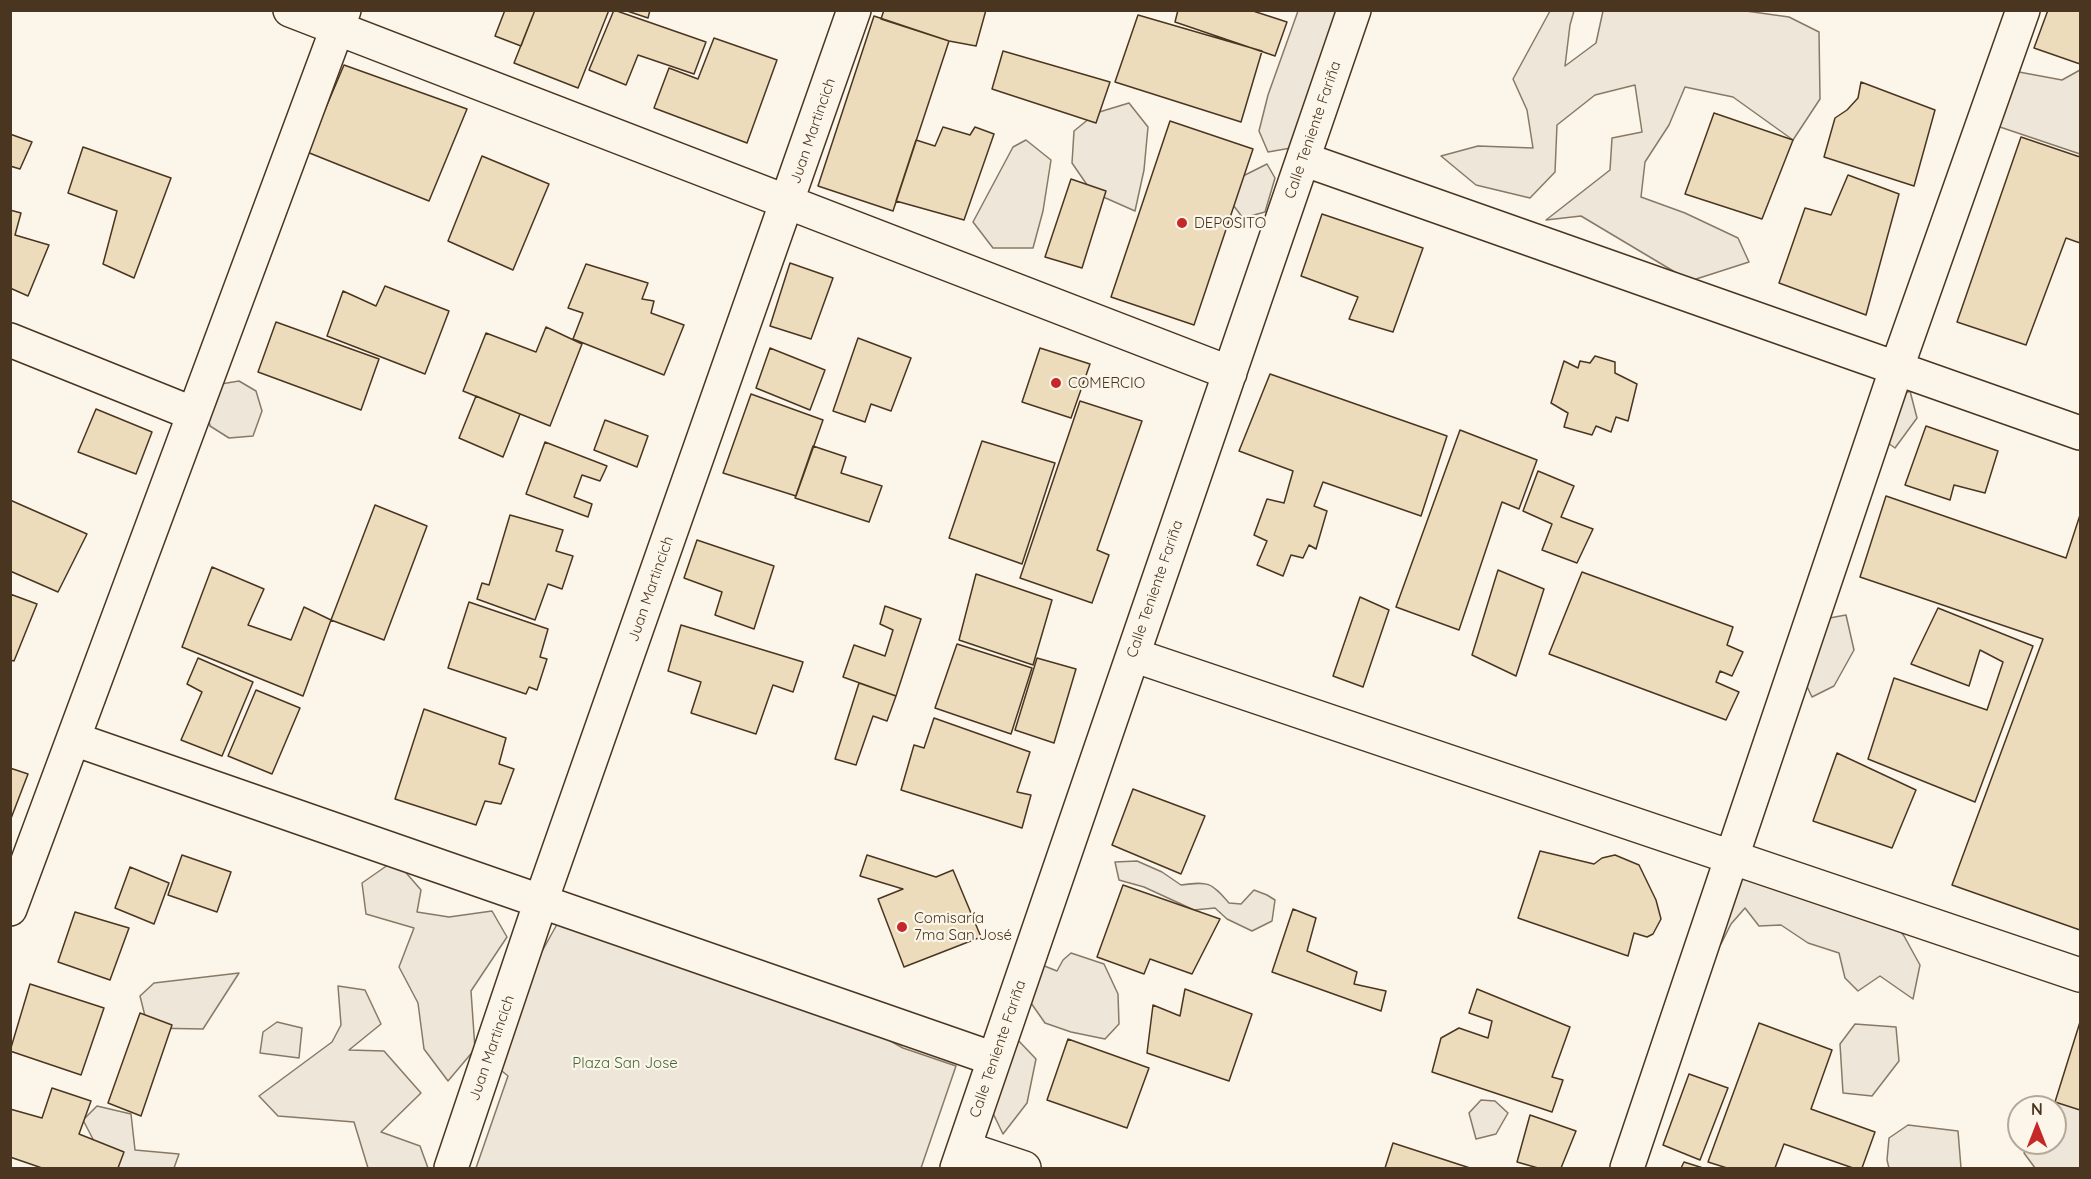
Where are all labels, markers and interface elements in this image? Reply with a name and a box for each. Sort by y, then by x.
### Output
street label: Calle Teniente Fariña [1281,59,1345,201]
street label: Juan Martincich [787,76,839,186]
place label: DEPOSITO [1194,214,1266,232]
marker: DEPOSITO [1175,216,1189,230]
place label: COMERCIO [1068,374,1145,392]
marker: COMERCIO [1049,376,1063,390]
street label: Calle Teniente Fariña [1123,518,1187,660]
street label: Juan Martincich [625,534,677,644]
place label: Comisaría 7ma San José [914,909,1012,944]
marker: Comisaría 7ma San José [895,920,909,934]
street label: Calle Teniente Fariña [966,978,1030,1120]
street label: Juan Martincich [466,993,518,1103]
park label: Plaza San Jose [572,1054,678,1072]
north arrow [2007,1095,2067,1155]
text: N [2031,1099,2043,1119]

